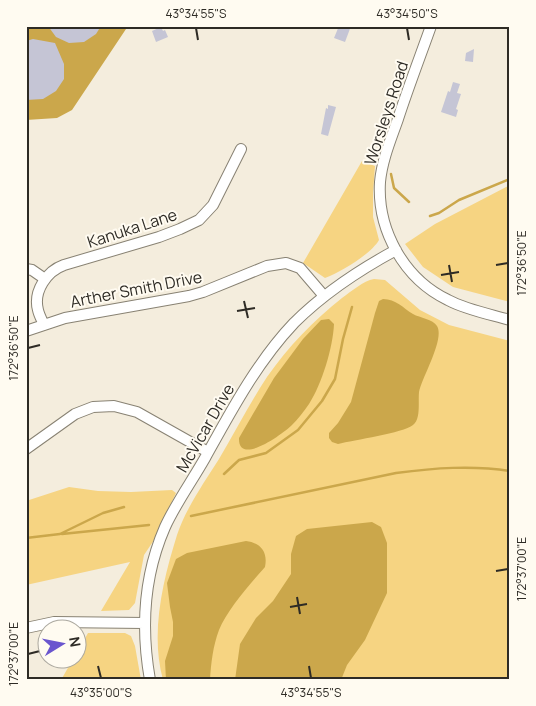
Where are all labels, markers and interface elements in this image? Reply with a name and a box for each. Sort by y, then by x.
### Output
text: 43°34'55"S [166,5,227,22]
text: 43°34'50"S [376,5,438,22]
street label: Worsleys Road [359,58,413,168]
street label: Kanuka Lane [84,203,180,253]
text: 172°36'50"E [513,230,530,296]
street label: Arther Smith Drive [68,265,204,313]
text: 172°36'50"E [5,315,22,381]
street label: McVicar Drive [171,380,239,476]
text: 172°37'00"E [513,537,530,601]
north arrow [38,618,88,668]
text: 172°37'00"E [5,622,22,686]
text: N [65,635,86,648]
text: 43°35'00"S [70,684,132,701]
text: 43°34'55"S [281,684,342,701]

